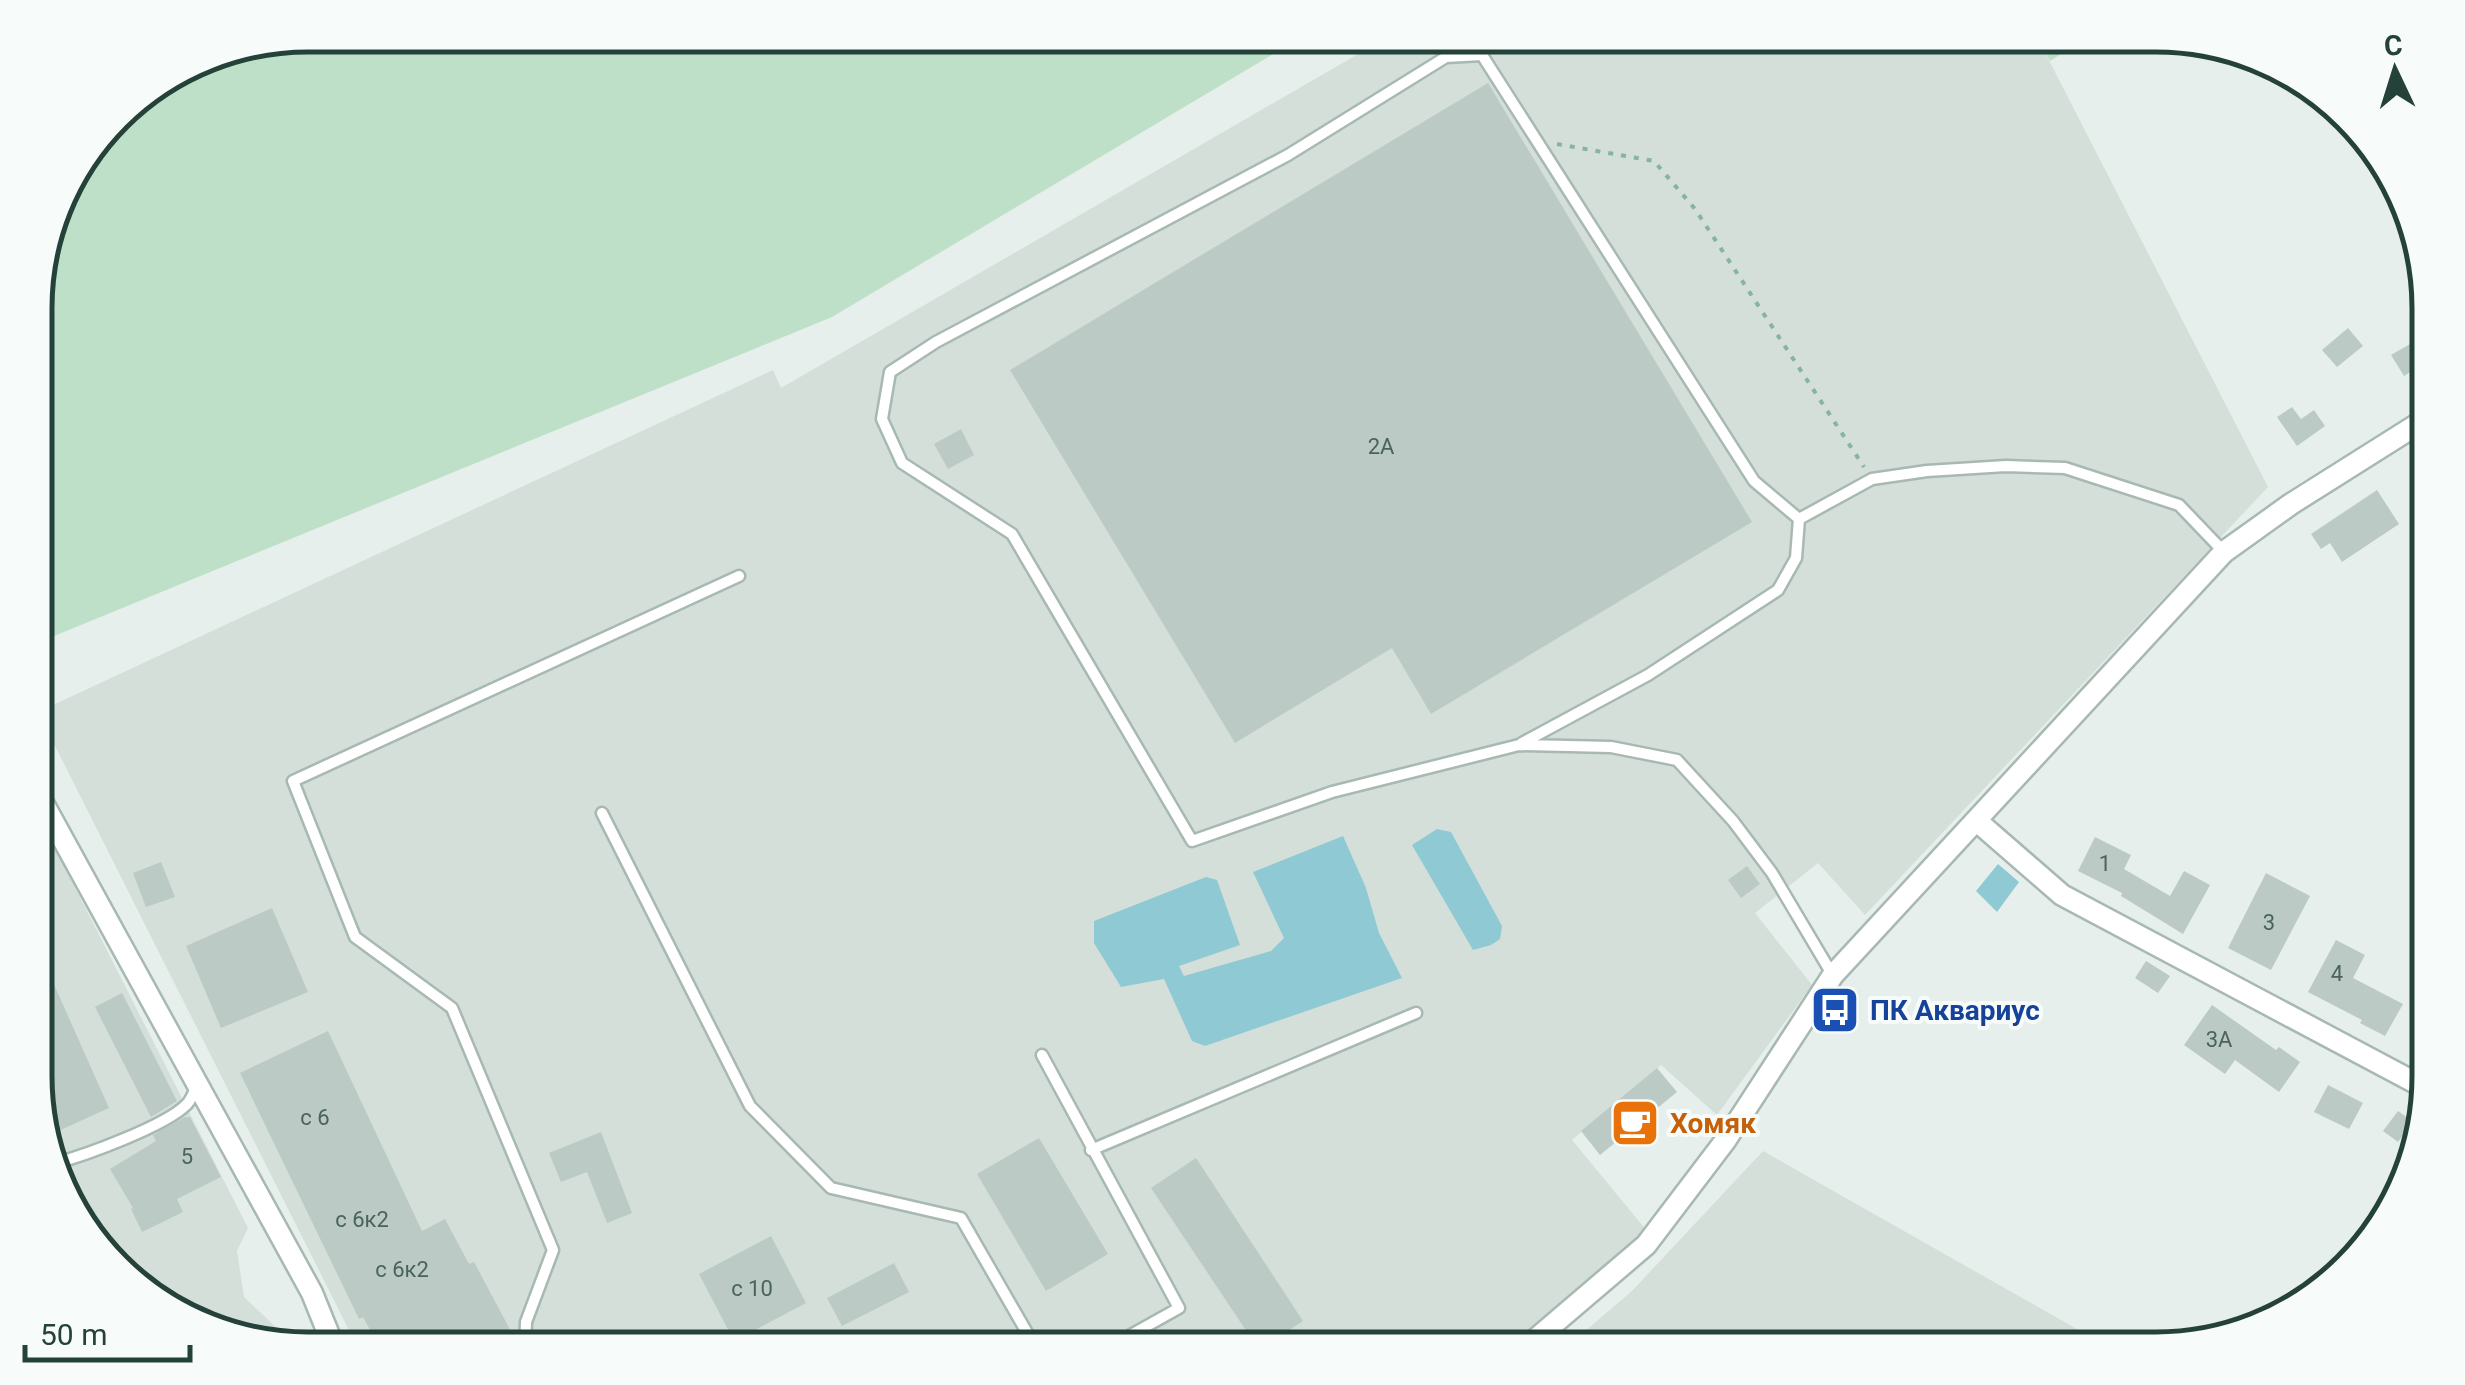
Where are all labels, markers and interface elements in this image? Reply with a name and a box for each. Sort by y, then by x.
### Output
north arrow [2345,20,2445,120]
text: С [2383,28,2404,63]
house number: 2А [1368,434,1395,459]
house number: 1 [2099,851,2111,876]
house number: 3 [2263,910,2275,935]
house number: 4 [2331,961,2343,986]
bus stop icon: ПК Аквариус [1809,984,1861,1036]
place label: ПК Аквариус [1870,994,2040,1027]
house number: 3А [2206,1027,2233,1052]
cafe icon: Хомяк [1609,1097,1661,1149]
house number: с 6 [300,1105,330,1130]
place label: Хомяк [1670,1107,1756,1140]
house number: 5 [181,1144,193,1169]
house number: с 6к2 [335,1207,389,1232]
house number: с 6к2 [375,1257,429,1282]
house number: с 10 [731,1276,773,1301]
scale bar [25,1300,190,1362]
text: 50 m [40,1317,107,1352]

